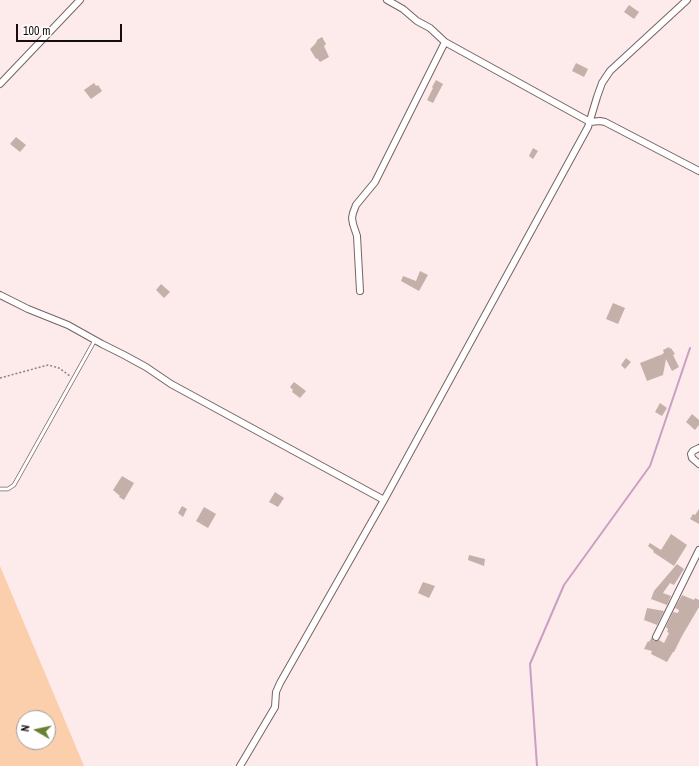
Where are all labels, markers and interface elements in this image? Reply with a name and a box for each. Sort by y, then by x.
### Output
scale bar [18,16,124,42]
text: 100 m [23,23,50,39]
north arrow [16,710,56,750]
text: N [18,724,33,733]

